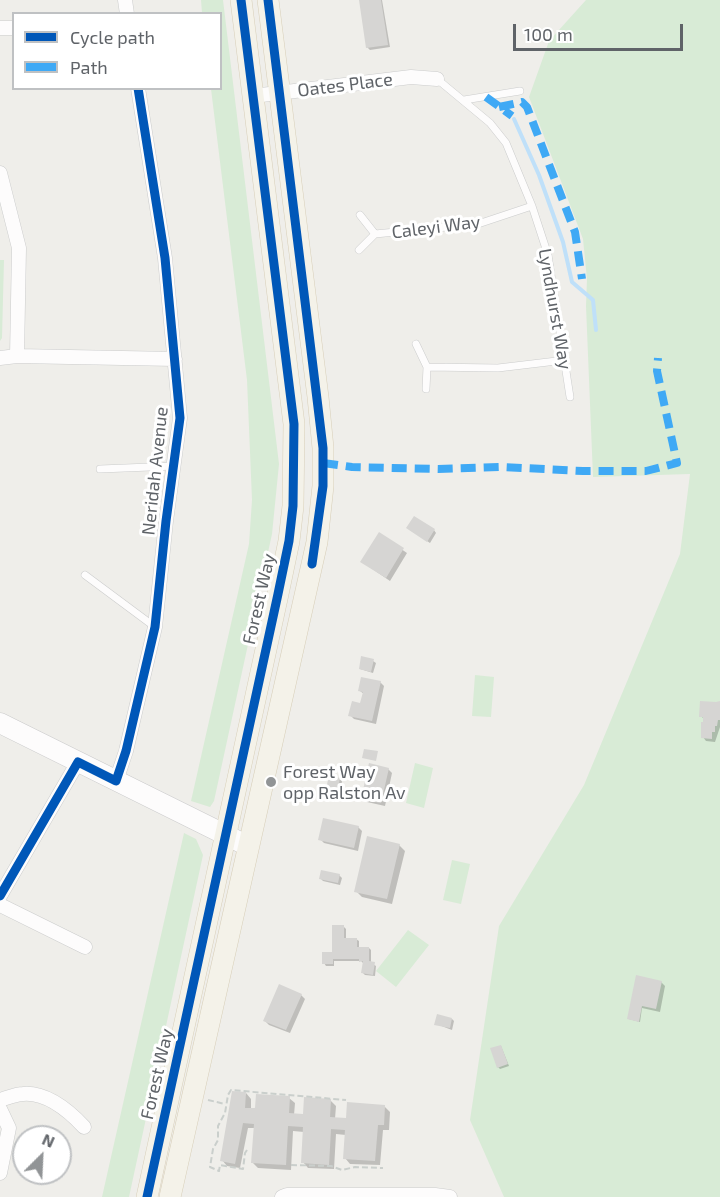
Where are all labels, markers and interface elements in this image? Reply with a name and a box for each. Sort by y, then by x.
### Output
legend [12,12,222,90]
scale bar [516,12,686,50]
text: 100 m [524,23,573,45]
text: Cycle path [70,26,155,48]
text: Path [70,56,108,78]
street label: Oates Place [296,68,394,102]
street label: Caleyi Way [390,211,482,243]
street label: Lyndhurst Way [534,247,576,371]
street label: Neridah Avenue [138,406,172,536]
street label: Forest Way [238,551,280,647]
place label: Forest Way opp Ralston Av [283,761,406,804]
marker: Forest Way opp Ralston Av [264,775,278,789]
street label: Forest Way [136,1026,178,1122]
north arrow [12,1125,72,1185]
text: N [40,1129,58,1151]

